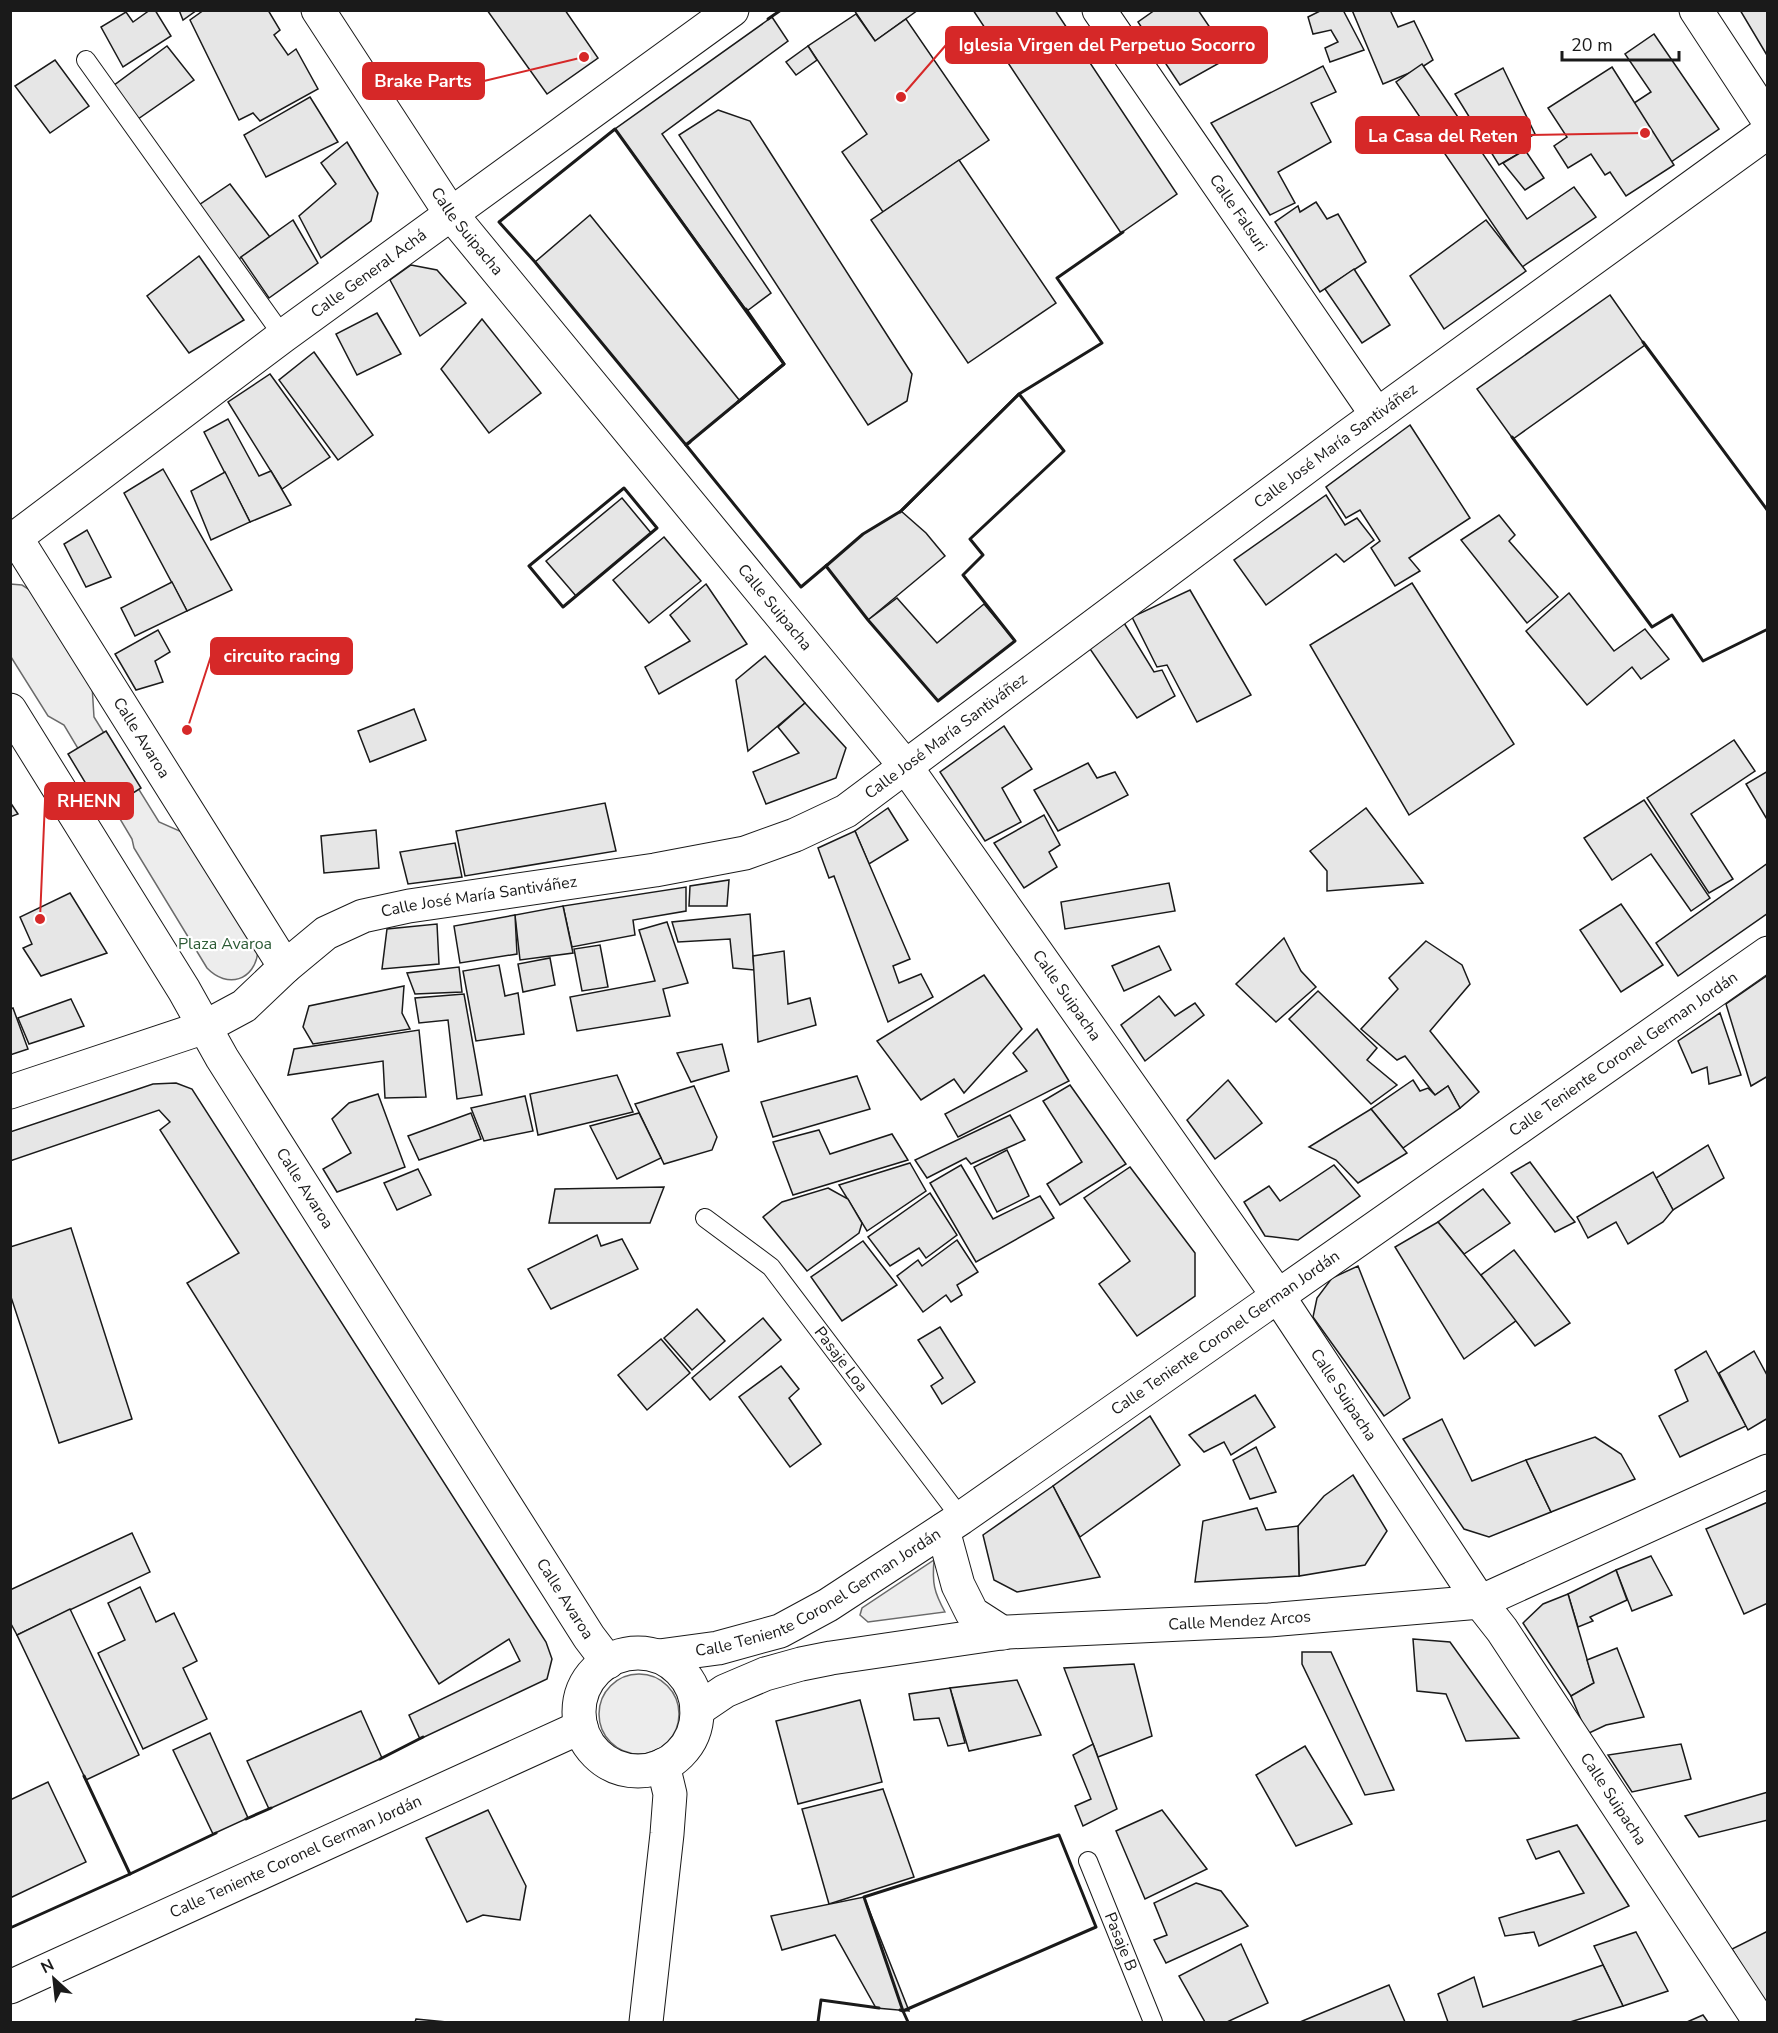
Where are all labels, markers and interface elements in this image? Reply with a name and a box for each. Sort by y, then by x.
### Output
scale bar [1562,24,1679,62]
callout: Iglesia Virgen del Perpetuo Socorro [946,27,1267,63]
text: Iglesia Virgen del Perpetuo Socorro [959,33,1255,57]
text: 20 m [1571,33,1613,57]
callout: Brake Parts [363,63,484,99]
text: Brake Parts [374,69,472,93]
callout: La Casa del Reten [1356,117,1530,153]
text: La Casa del Reten [1368,124,1518,148]
street label: Calle Falsuri [1204,170,1272,256]
street label: Calle Suipacha [426,183,508,280]
street label: Calle General Achá [306,224,431,323]
street label: Calle José María Santiváñez [1249,378,1422,514]
street label: Calle Suipacha [732,559,817,655]
callout: circuito racing [211,638,352,674]
text: circuito racing [224,644,340,668]
street label: Calle José María Santiváñez [860,668,1032,804]
street label: Calle Avaroa [108,693,175,783]
callout: RHENN [45,783,133,819]
text: RHENN [57,789,121,813]
street label: Calle José María Santiváñez [379,871,578,923]
park label: Plaza Avaroa [178,933,272,955]
street label: Calle Suipacha [1027,946,1106,1045]
street label: Calle Teniente Coronel German Jordán [1505,966,1742,1142]
street label: Calle Avaroa [271,1144,339,1233]
street label: Calle Teniente Coronel German Jordán [1107,1245,1344,1421]
street label: Pasaje Loa [809,1322,873,1397]
street label: Calle Suipacha [1305,1345,1382,1445]
street label: Calle Teniente Coronel German Jordán [694,1523,945,1662]
street label: Calle Avaroa [531,1554,599,1644]
street label: Calle Mendez Arcos [1168,1605,1312,1636]
street label: Calle Suipacha [1575,1749,1652,1850]
street label: Calle Teniente Coronel German Jordán [166,1790,425,1924]
street label: Pasaje B [1099,1909,1142,1974]
north arrow [24,1949,84,2009]
text: N [37,1954,58,1979]

